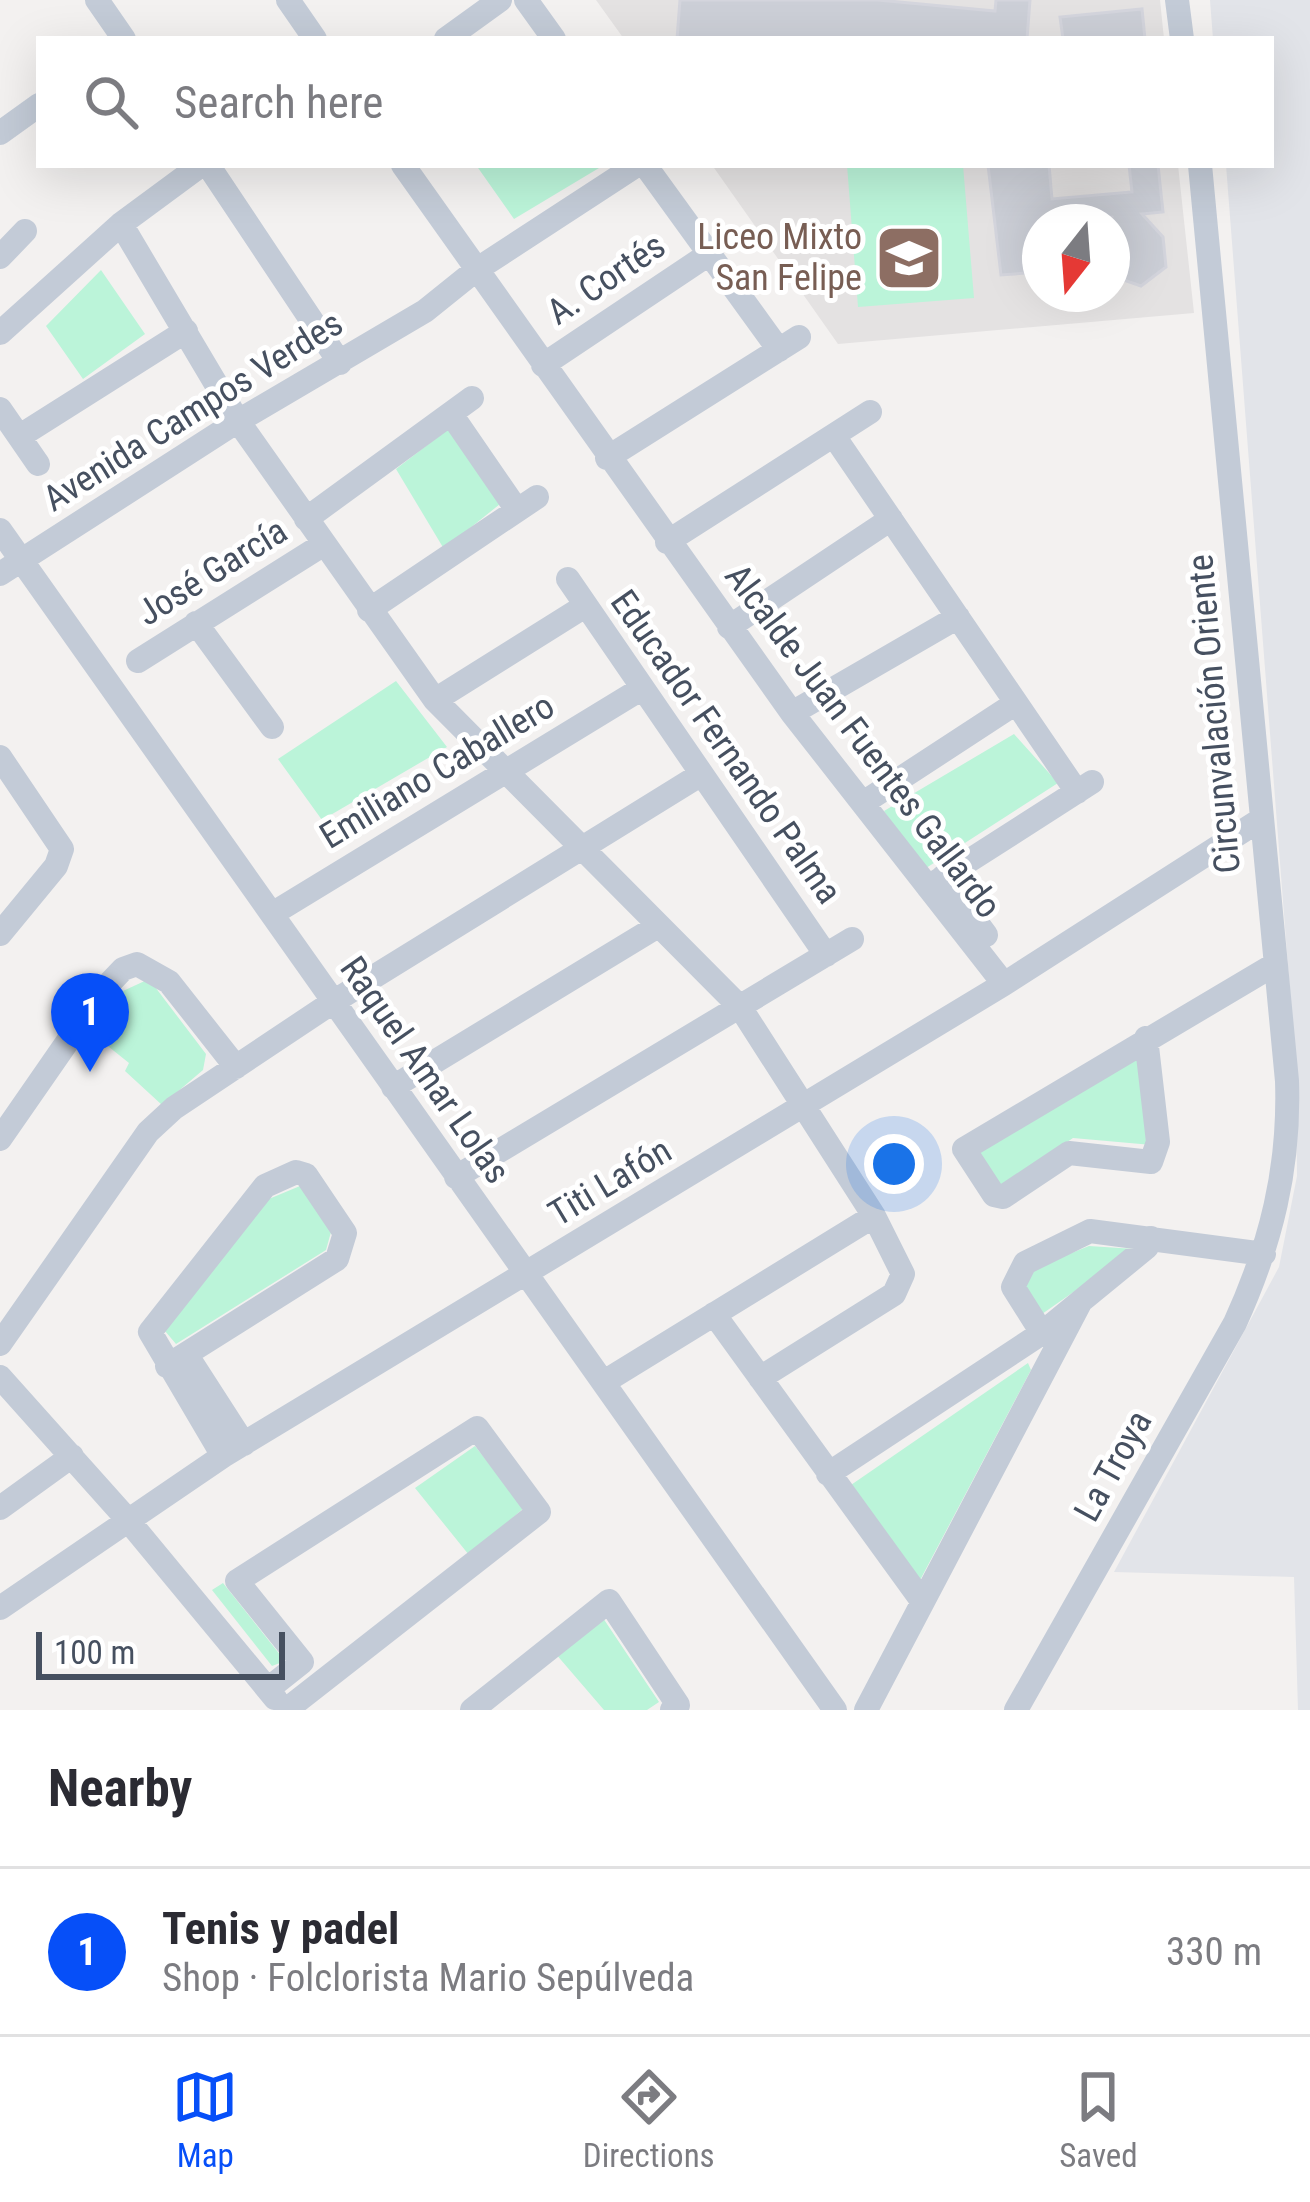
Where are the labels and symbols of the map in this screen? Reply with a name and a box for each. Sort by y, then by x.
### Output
north arrow [1022,204,1130,312]
place label: Liceo Mixto San Felipe [697,216,862,299]
school or university icon: Liceo Mixto San Felipe [874,223,944,293]
street label: A. Cortés [539,224,673,334]
street label: Avenida Campos Verdes [36,302,350,520]
street label: José García [129,510,295,634]
street label: Circunvalación Oriente [1179,553,1249,875]
street label: Alcalde Juan Fuentes Gallardo [716,556,1010,926]
street label: Educador Fernando Palma [602,582,850,912]
street label: Emiliano Caballero [312,685,562,857]
street label: Raquel Amar Lolas [331,949,519,1191]
pin: 1 [51,973,129,1072]
street label: Titi Lafón [541,1129,679,1235]
your location [864,1134,924,1194]
street label: La Troya [1066,1403,1160,1529]
scale bar [36,1626,285,1679]

